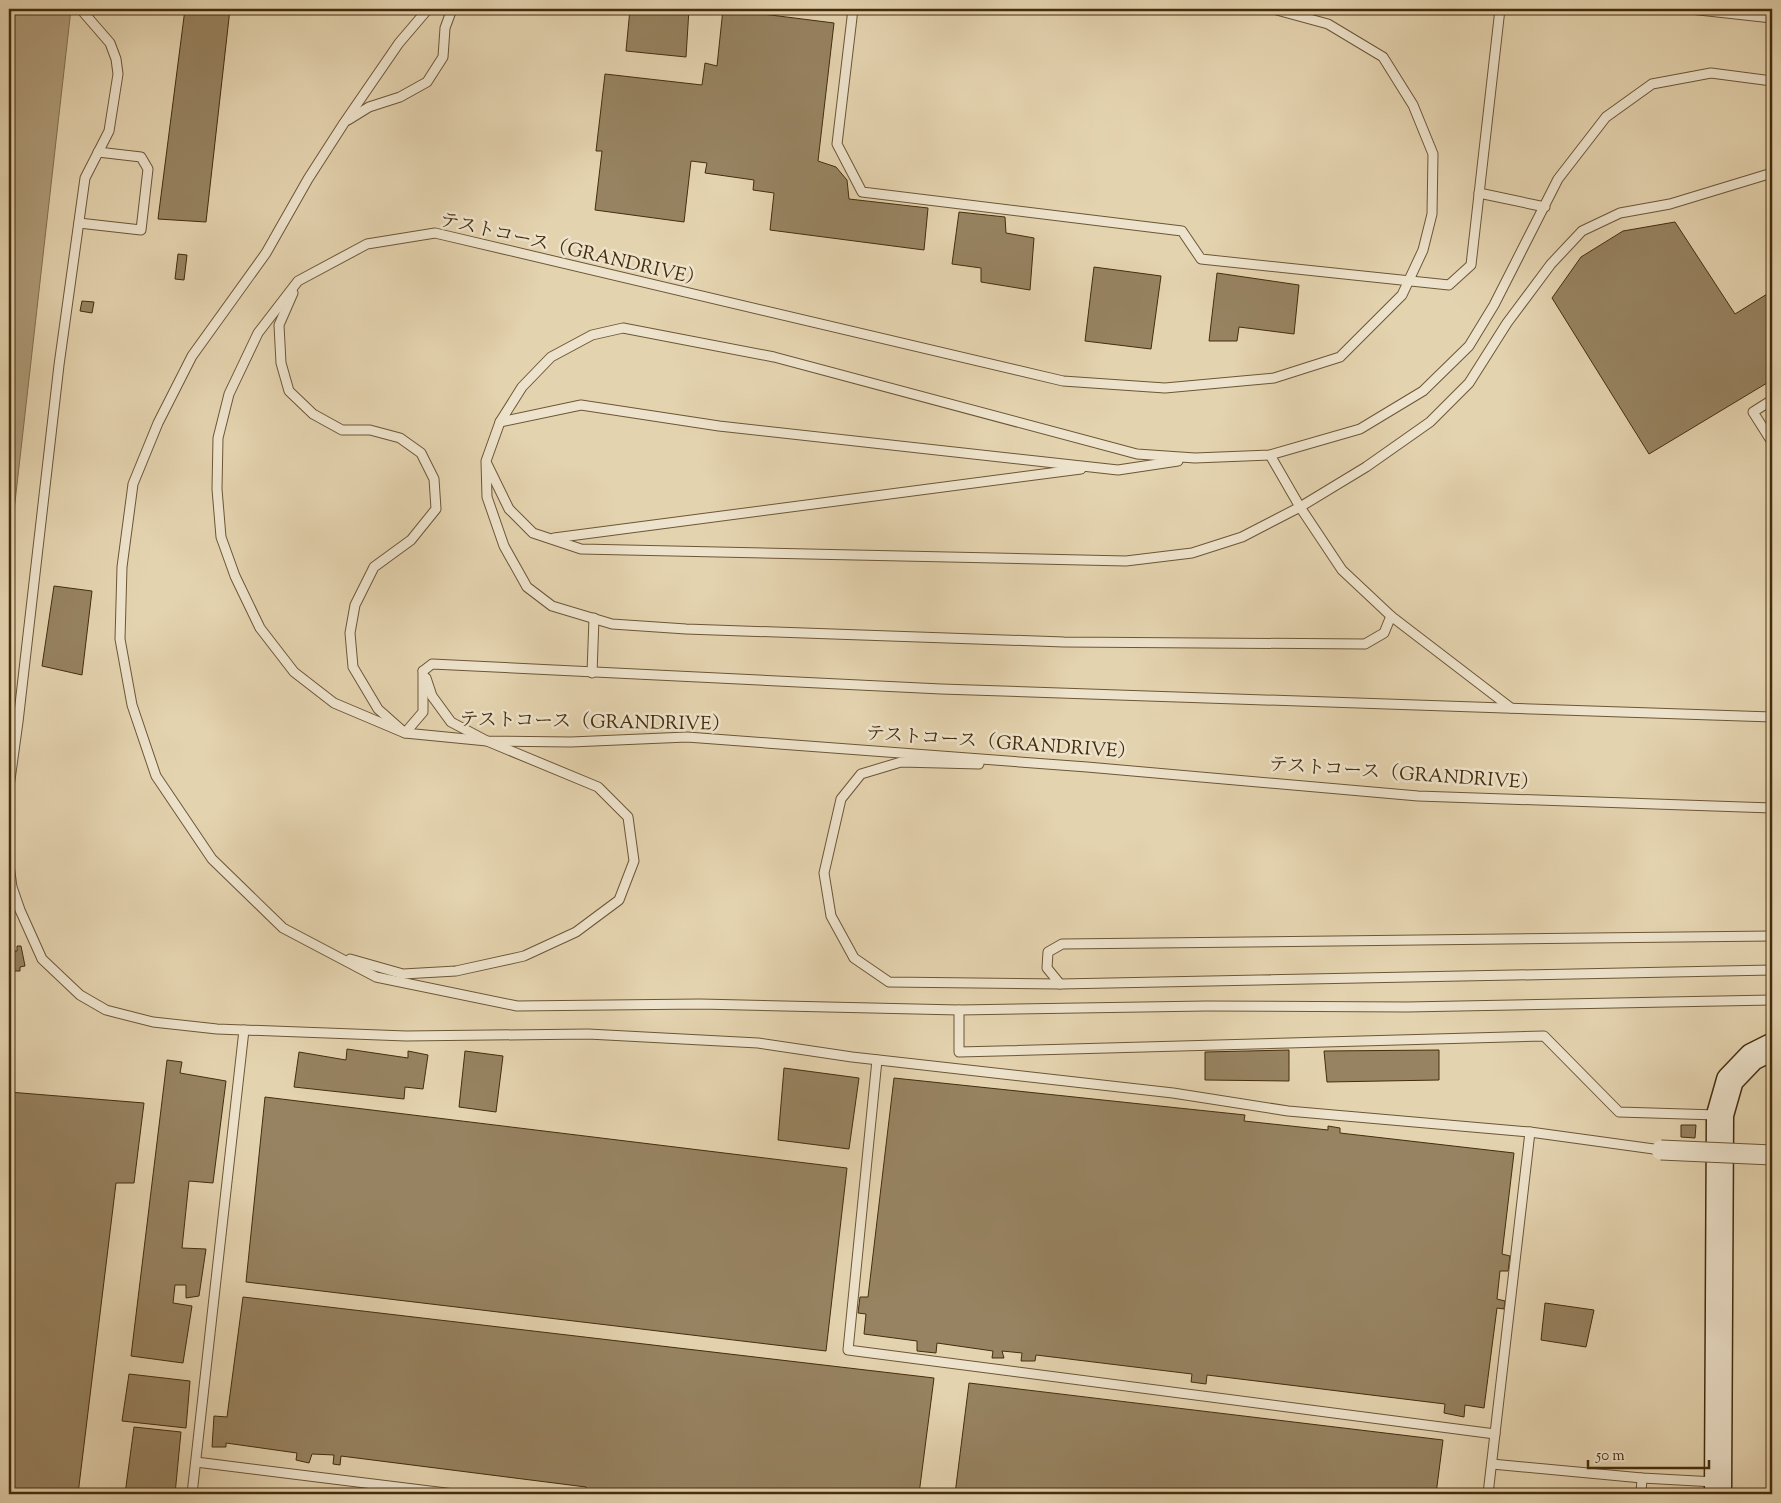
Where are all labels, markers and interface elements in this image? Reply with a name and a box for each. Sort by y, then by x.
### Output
street label: テストコース（GRANDRIVE） [437,207,707,295]
street label: テストコース（GRANDRIVE） [459,707,731,739]
street label: テストコース（GRANDRIVE） [865,721,1137,767]
street label: テストコース（GRANDRIVE） [1268,752,1540,798]
scale bar [1588,1438,1710,1470]
text: 50 m [1595,1446,1625,1467]

